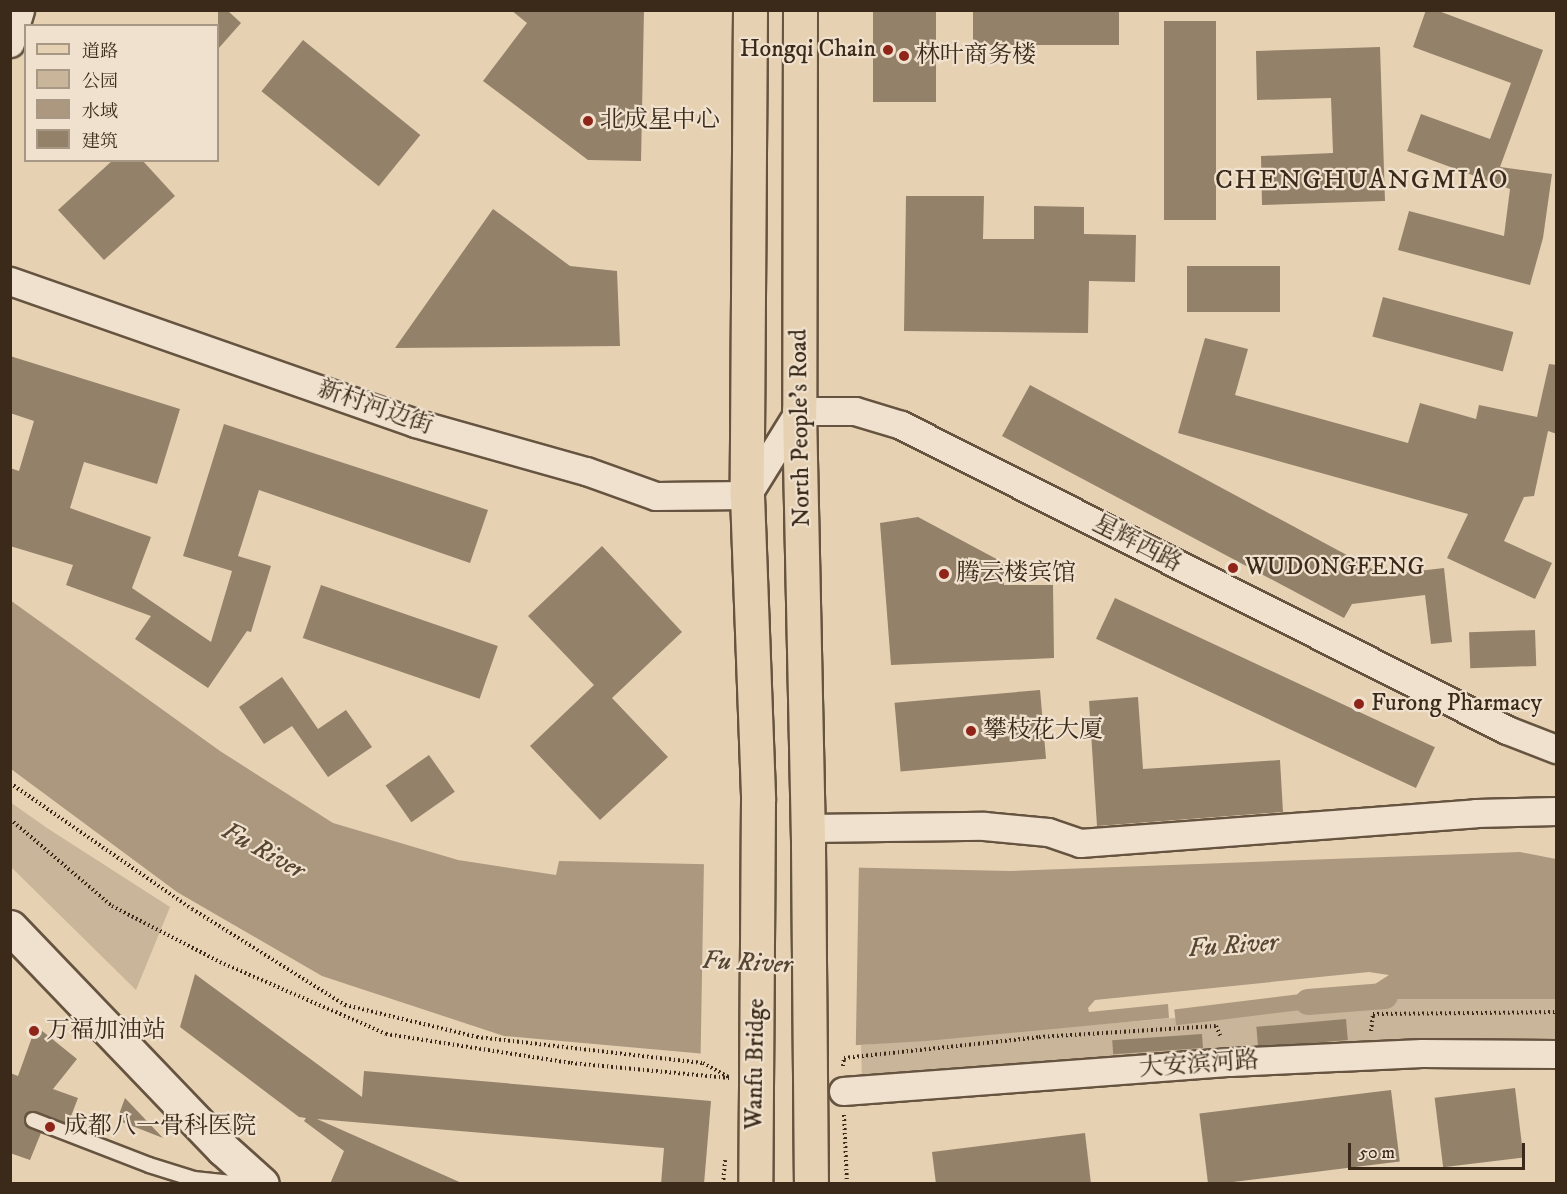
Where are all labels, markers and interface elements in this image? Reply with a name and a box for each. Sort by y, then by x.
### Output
legend [24,24,219,162]
place label: Hongqi Chain [740,36,876,64]
text: 道路 [82,41,118,63]
place label: 林叶商务楼 [916,42,1036,70]
marker: Hongqi Chain [881,43,895,57]
marker: 林叶商务楼 [897,49,911,63]
text: 公园 [82,71,118,93]
text: 水域 [82,101,118,123]
place label: 北成星中心 [600,107,720,135]
marker: 北成星中心 [581,114,595,128]
text: 建筑 [82,131,118,153]
district label: CHENGHUANGMIAO [1215,165,1509,197]
street label: North People's Road [785,329,817,527]
street label: 新村河边街 [314,375,436,441]
street label: 星辉西路 [1088,509,1186,579]
place label: WUDONGFENG [1245,554,1424,582]
place label: 腾云楼宾馆 [956,560,1076,588]
marker: WUDONGFENG [1226,561,1240,575]
marker: 腾云楼宾馆 [937,567,951,581]
place label: Furong Pharmacy [1371,690,1542,718]
marker: Furong Pharmacy [1352,697,1366,711]
place label: 攀枝花大厦 [983,717,1103,745]
marker: 攀枝花大厦 [964,724,978,738]
water label: Fu River [216,816,310,886]
water label: Fu River [1187,927,1279,965]
water label: Fu River [701,945,793,981]
street label: Wanfu Bridge [740,998,772,1130]
place label: 万福加油站 [46,1017,166,1045]
marker: 万福加油站 [27,1024,41,1038]
street label: 大安滨河路 [1138,1046,1260,1084]
place label: 成都八一骨科医院 [64,1113,256,1141]
marker: 成都八一骨科医院 [41,1118,59,1136]
scale bar [1351,1131,1528,1169]
text: 50 m [1359,1142,1395,1164]

